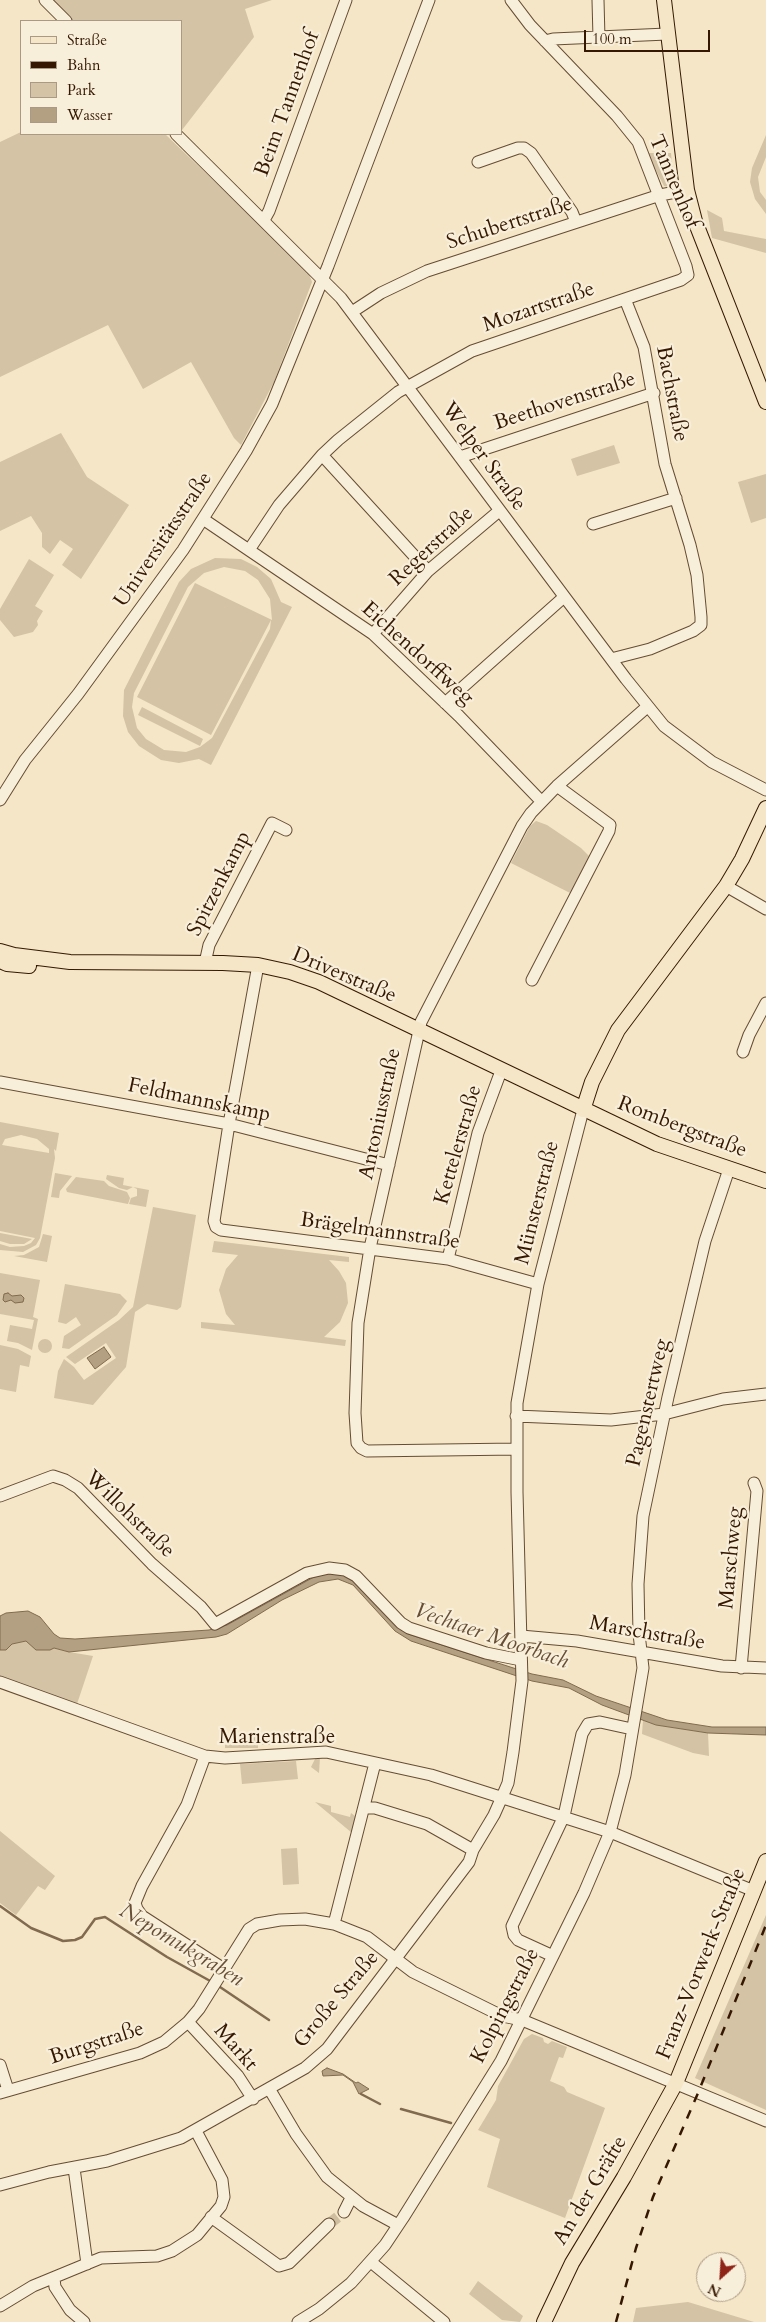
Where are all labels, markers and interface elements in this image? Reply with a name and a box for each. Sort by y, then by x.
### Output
legend [20,20,182,135]
scale bar [586,20,712,52]
street label: Beim Tannenhof [250,28,326,180]
text: 100 m [592,29,632,49]
text: Straße [67,30,107,50]
text: Bahn [67,55,100,75]
text: Park [67,80,96,100]
text: Wasser [67,105,112,125]
street label: Tannenhof [642,131,704,233]
street label: Schubertstraße [444,192,576,256]
street label: Mozartstraße [480,277,598,339]
street label: Bachstraße [649,344,693,444]
street label: Beethovenstraße [491,367,639,437]
street label: Welper Straße [435,398,531,516]
street label: Universitätsstraße [109,468,219,612]
street label: Regerstraße [385,502,479,592]
street label: Eichendorffweg [356,597,478,711]
street label: Spitzenkamp [183,827,257,941]
street label: Driverstraße [288,943,400,1009]
street label: Antoniusstraße [355,1046,407,1182]
street label: Feldmannskamp [125,1074,273,1128]
street label: Kettelerstraße [430,1082,488,1208]
street label: Rombergstraße [614,1092,750,1164]
street label: Münsterstraße [510,1139,566,1267]
street label: Brägelmannstraße [299,1208,461,1256]
street label: Pagenstertweg [622,1337,676,1469]
street label: Willohstraße [79,1466,179,1564]
street label: Marschweg [715,1506,749,1610]
water label: Vechtaer Moorbach [410,1598,572,1676]
street label: Marschstraße [587,1611,707,1657]
street label: Marienstraße [219,1725,335,1751]
street label: Franz-Vorwerk-Straße [652,1865,752,2063]
water label: Nepomukgraben [114,1899,248,1993]
street label: Kolpingstraße [466,1944,546,2068]
street label: Große Straße [289,1946,385,2054]
street label: Burgstraße [47,2017,147,2071]
street label: Markt [208,2019,262,2077]
street label: An der Gräfte [549,2132,633,2250]
north arrow [696,2252,746,2302]
text: N [705,2279,724,2301]

